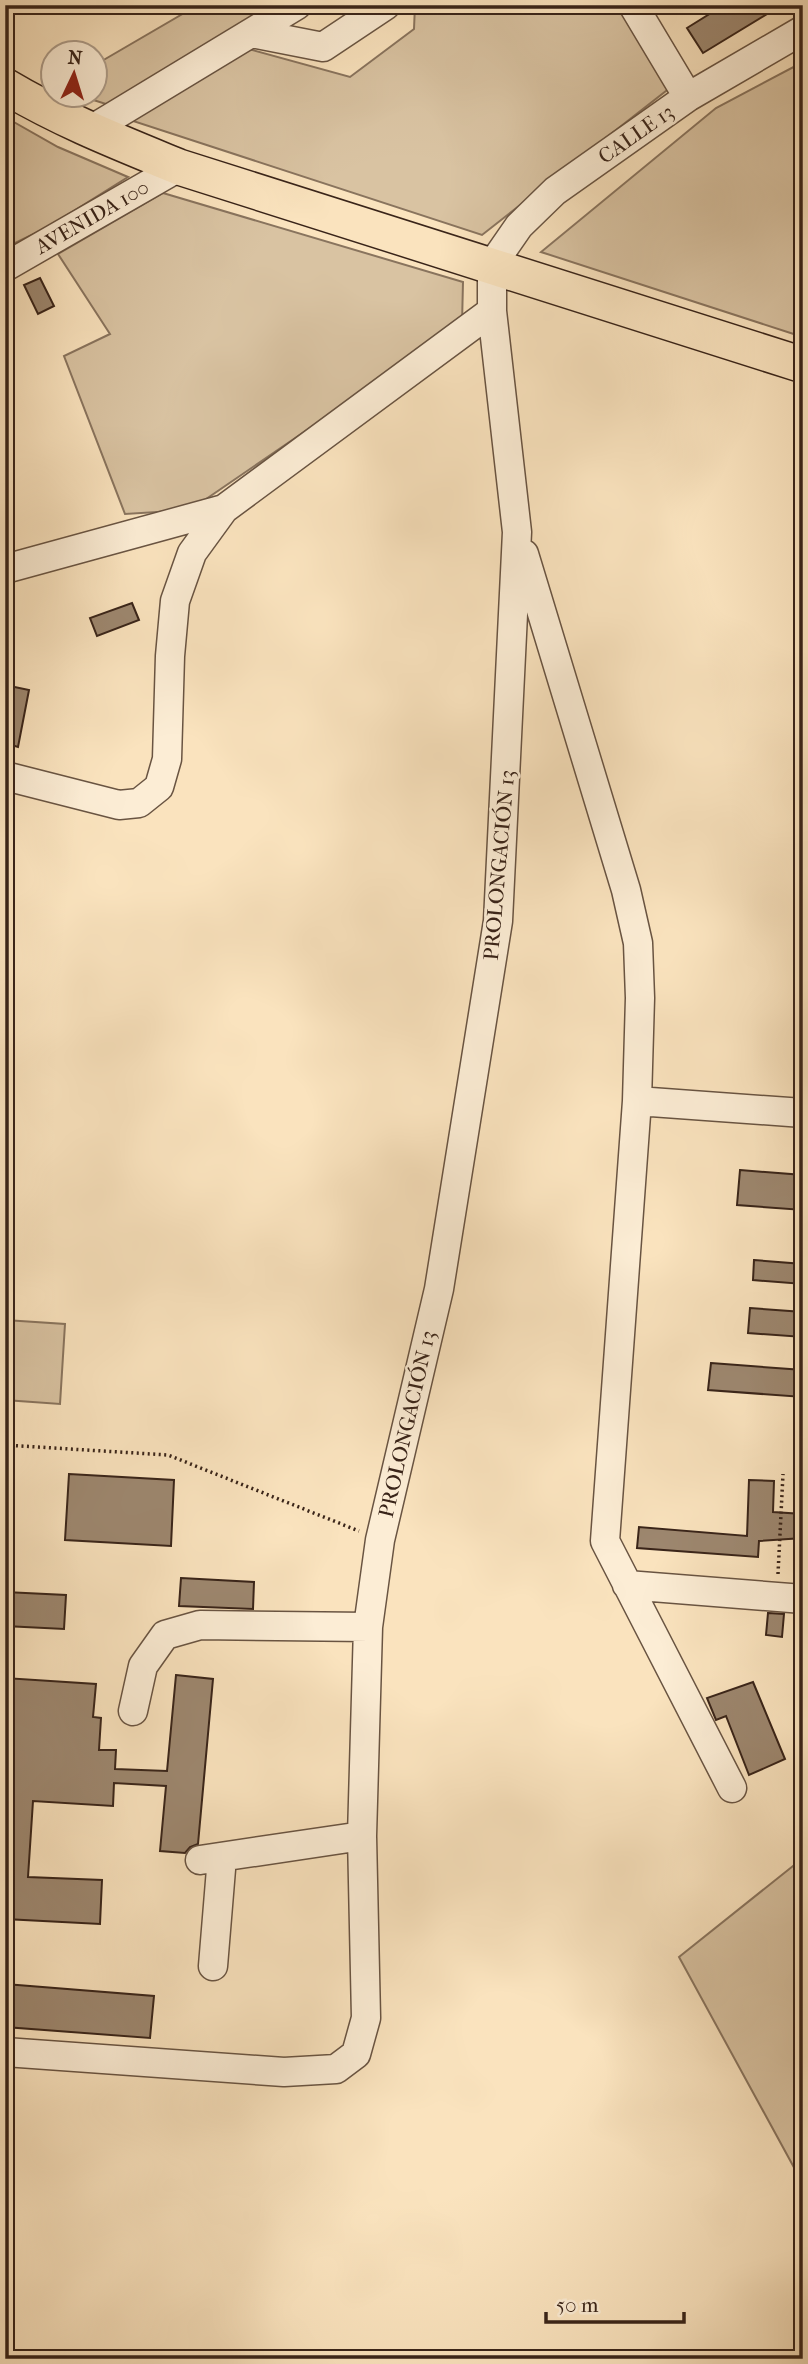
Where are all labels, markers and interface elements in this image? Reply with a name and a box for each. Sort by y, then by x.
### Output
north arrow [38,38,108,108]
text: N [67,47,84,70]
street label: CALLE 13 [594,99,678,169]
street label: AVENIDA 100 [30,175,153,260]
street label: PROLONGACIÓN 13 [478,769,519,961]
street label: PROLONGACIÓN 13 [373,1328,440,1520]
scale bar [546,2280,684,2324]
text: 50 m [556,2293,599,2317]

